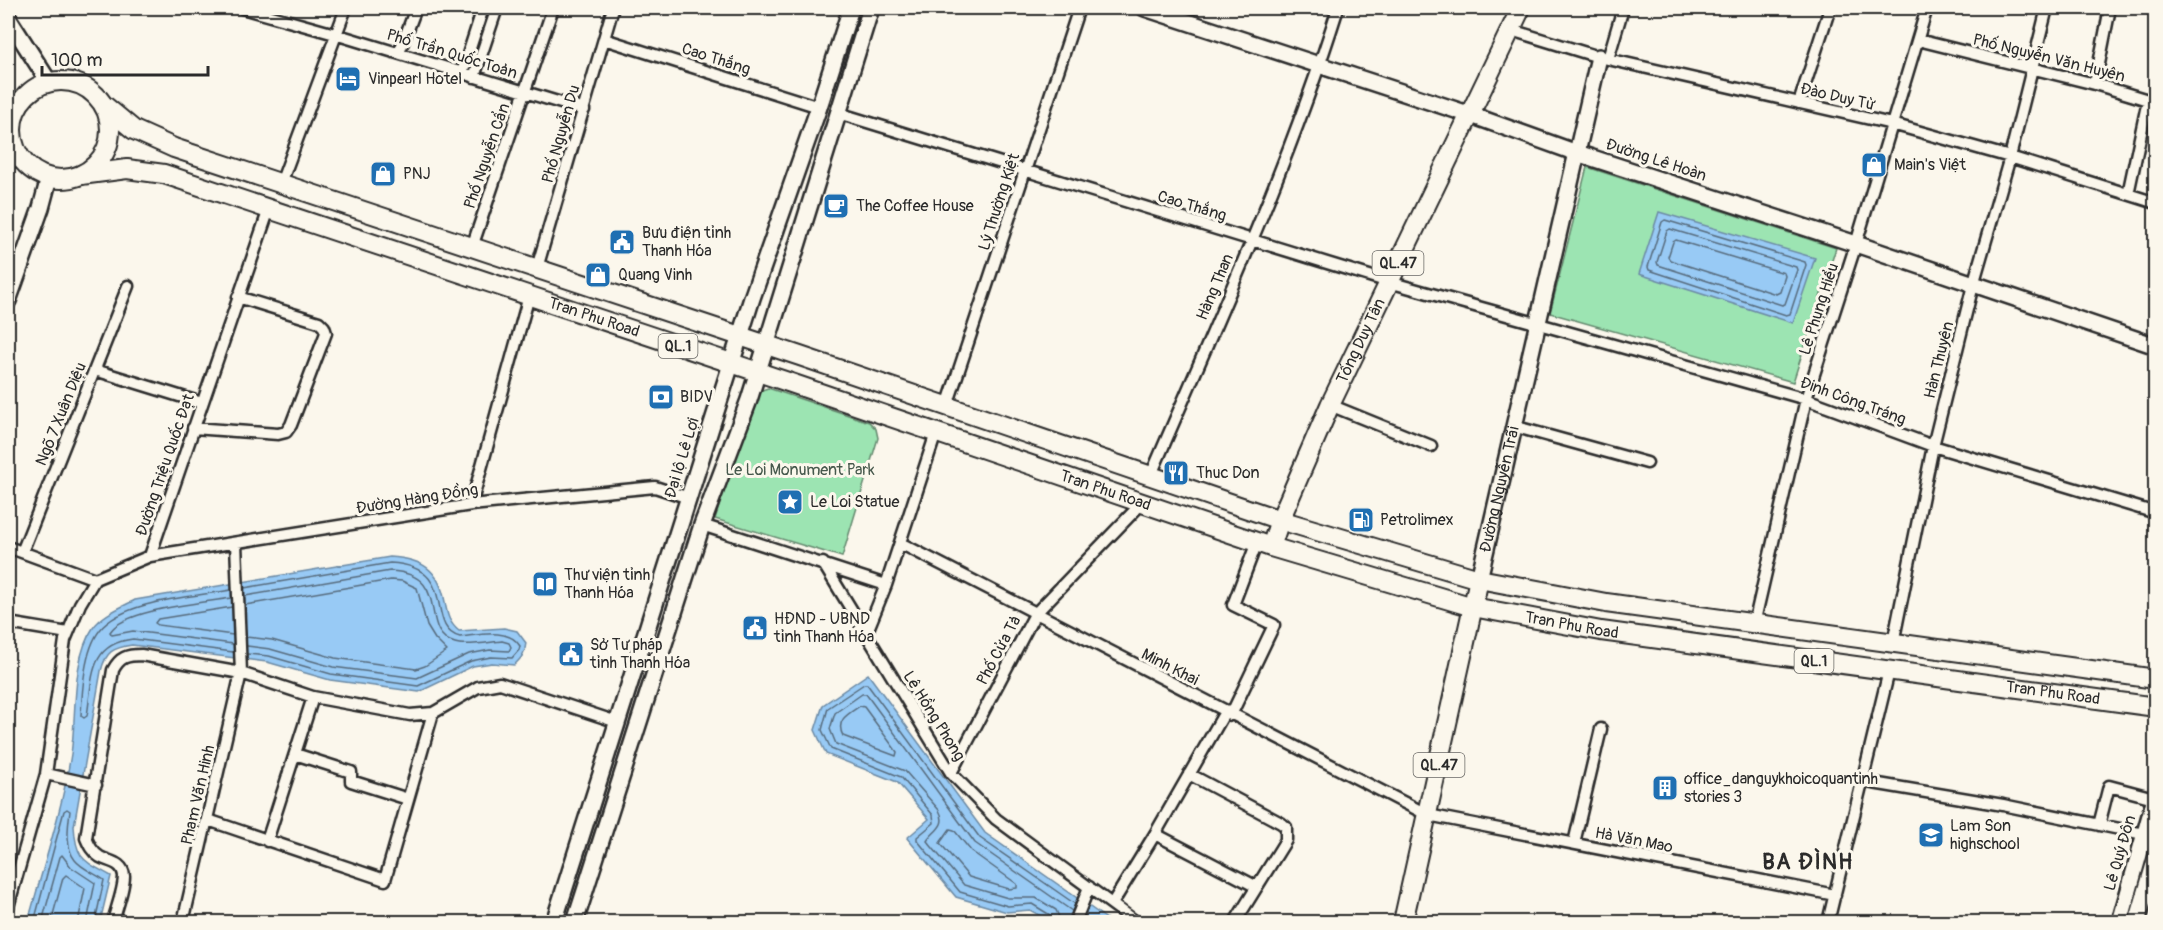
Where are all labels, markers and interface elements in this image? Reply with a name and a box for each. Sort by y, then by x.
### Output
street label: Phố Trần Quốc Toản [384,24,520,83]
street label: Phố Nguyễn Văn Huyên [1971,29,2127,87]
street label: Cao Thắng [679,38,753,80]
scale bar [42,39,208,77]
text: 100 m [51,49,103,72]
hotel icon: Vinpearl Hotel [333,64,363,94]
place label: Vinpearl Hotel [368,69,462,89]
street label: Đào Duy Từ [1798,79,1878,115]
street label: Phố Nguyễn Du [537,83,585,185]
street label: Phố Nguyễn Cẩn [459,100,514,211]
street label: Đường Lê Hoàn [1603,134,1709,186]
street label: Lý Thường Kiệt [974,150,1024,253]
shop icon: Main's Việt [1859,150,1889,180]
place label: Main's Việt [1894,155,1966,175]
shop icon: PNJ [368,159,398,189]
place label: PNJ [403,164,431,184]
street label: Cao Thắng [1155,186,1229,226]
cafe icon: The Coffee House [821,191,851,221]
place label: The Coffee House [856,196,974,216]
place label: Bưu điện tỉnh Thanh Hóa [642,223,731,261]
public building icon: Bưu điện tỉnh Thanh Hóa [607,227,637,257]
street label: Hàng Than [1192,251,1238,323]
road number: QL.47 [1372,251,1424,275]
shop icon: Quang Vinh [583,260,613,290]
street label: Lê Phụng Hiểu [1795,260,1843,358]
place label: Quang Vinh [618,265,692,285]
street label: Tran Phu Road [546,293,642,342]
street label: Tống Duy Tân [1332,295,1390,387]
street label: Hàn Thuyên [1920,319,1958,401]
road number: QL.1 [658,334,698,358]
street label: Ngõ 7 Xuân Diệu [31,359,91,469]
street label: Đinh Công Tráng [1797,373,1909,429]
bank icon: BIDV [646,382,676,412]
place label: BIDV [680,387,713,407]
street label: Đường Triệu Quốc Đạt [131,391,199,539]
street label: Đại lộ Lê Lợi [660,415,704,501]
street label: Đường Nguyễn Trãi [1475,424,1524,554]
restaurant icon: Thuc Don [1161,458,1191,488]
park label: Le Loi Monument Park [725,460,875,480]
place label: Thuc Don [1196,463,1260,483]
street label: Tran Phu Road [1057,466,1154,515]
street label: Đường Hàng Đồng [355,479,479,519]
place icon: Le Loi Statue [775,487,805,517]
place label: Le Loi Statue [810,492,900,512]
fuel station icon: Petrolimex [1346,505,1376,535]
place label: Petrolimex [1380,510,1454,530]
place label: Thư viện tỉnh Thanh Hóa [564,565,650,603]
library icon: Thư viện tỉnh Thanh Hóa [530,569,560,599]
street label: Tran Phu Road [1523,607,1620,643]
place label: HĐND - UBND tỉnh Thanh Hóa [773,609,874,647]
street label: Phố Cửa Tả [972,612,1026,688]
public building icon: HĐND - UBND tỉnh Thanh Hóa [740,613,770,643]
place label: Sở Tư pháp tỉnh Thanh Hóa [589,635,690,673]
public building icon: Sở Tư pháp tỉnh Thanh Hóa [556,639,586,669]
street label: Minh Khai [1138,644,1202,690]
road number: QL.1 [1794,649,1834,673]
street label: Lê Hồng Phong [898,667,970,765]
street label: Tran Phu Road [2005,677,2101,709]
street label: Phạm Văn Hinh [177,743,219,847]
road number: QL.47 [1414,753,1464,777]
place label: office_danguykhoicoquantinh stories 3 [1684,769,1878,807]
building icon: office_danguykhoicoquantinh stories 3 [1650,773,1680,803]
street label: Lê Quý Đôn [2100,813,2140,893]
place label: Lam Son highschool [1950,816,2020,854]
school or university icon: Lam Son highschool [1916,820,1946,850]
street label: Hà Văn Mao [1593,823,1675,857]
district label: BA ĐÌNH [1762,848,1854,876]

